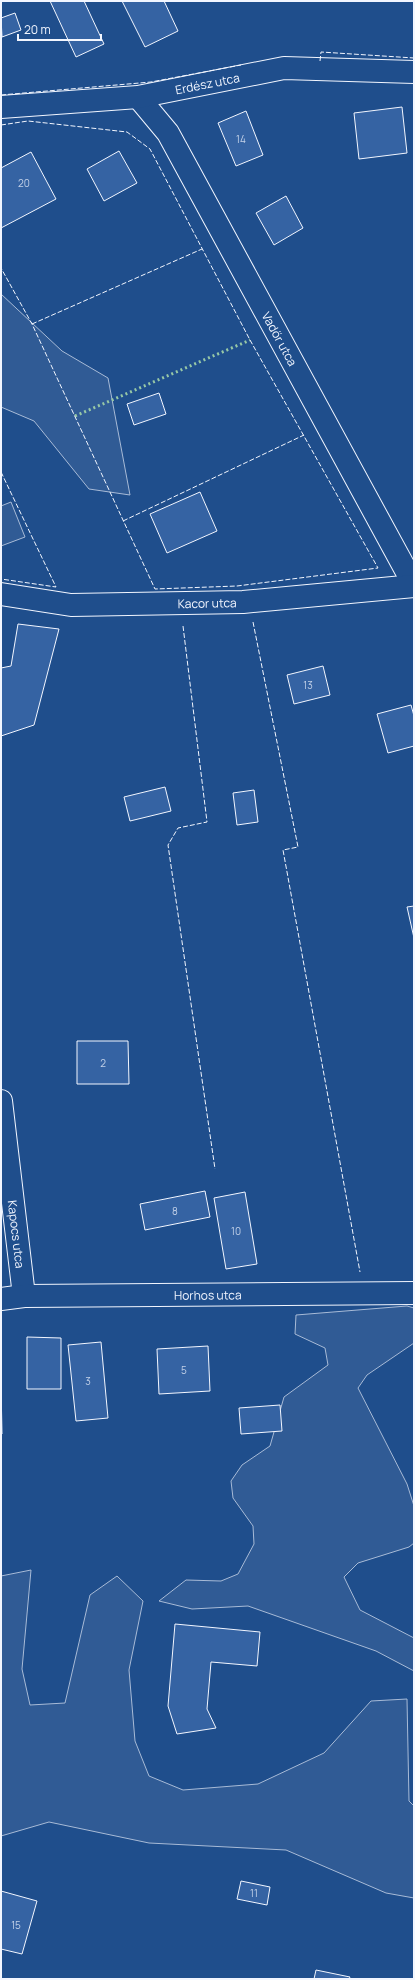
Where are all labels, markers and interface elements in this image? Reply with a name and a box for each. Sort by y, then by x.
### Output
scale bar [18,16,101,42]
text: 20 m [24,21,51,38]
street label: Erdész utca [174,69,241,98]
house number: 14 [236,132,246,146]
house number: 20 [18,176,30,190]
street label: Vadőr utca [258,309,302,369]
street label: Kacor utca [177,594,237,612]
house number: 13 [303,678,313,692]
house number: 2 [100,1056,106,1070]
street label: Kapocs utca [4,1199,29,1269]
house number: 8 [172,1204,178,1218]
house number: 10 [231,1224,241,1238]
street label: Horhos utca [174,1286,242,1303]
house number: 5 [181,1363,187,1377]
house number: 3 [85,1374,91,1388]
house number: 11 [250,1886,258,1900]
house number: 15 [11,1918,21,1932]

